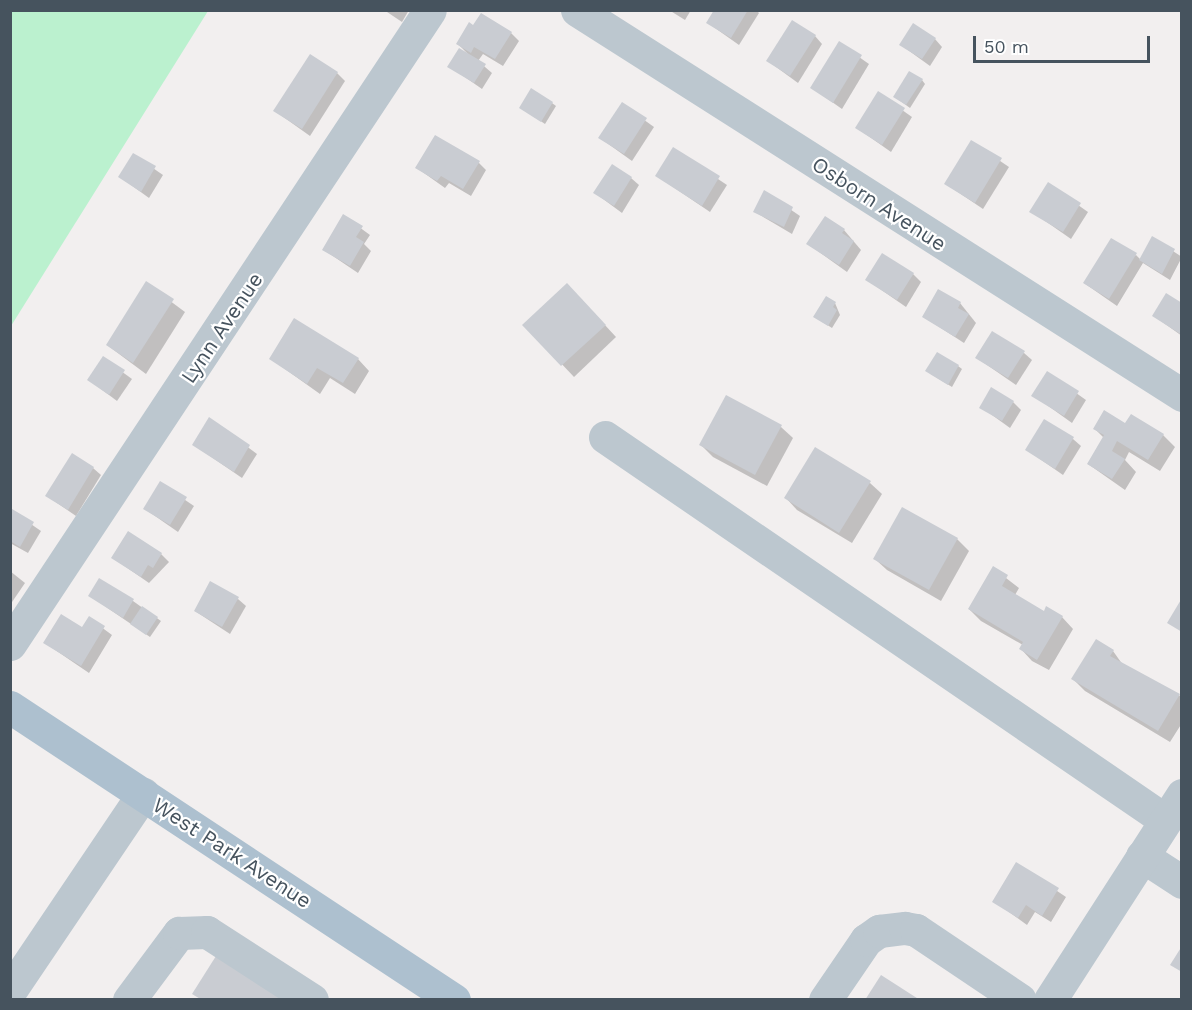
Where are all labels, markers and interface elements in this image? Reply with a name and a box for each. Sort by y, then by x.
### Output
scale bar [976,24,1153,62]
text: 50 m [984,36,1029,57]
street label: Osborn Avenue [807,151,951,257]
street label: Lynn Avenue [176,268,268,388]
street label: West Park Avenue [147,792,317,914]

